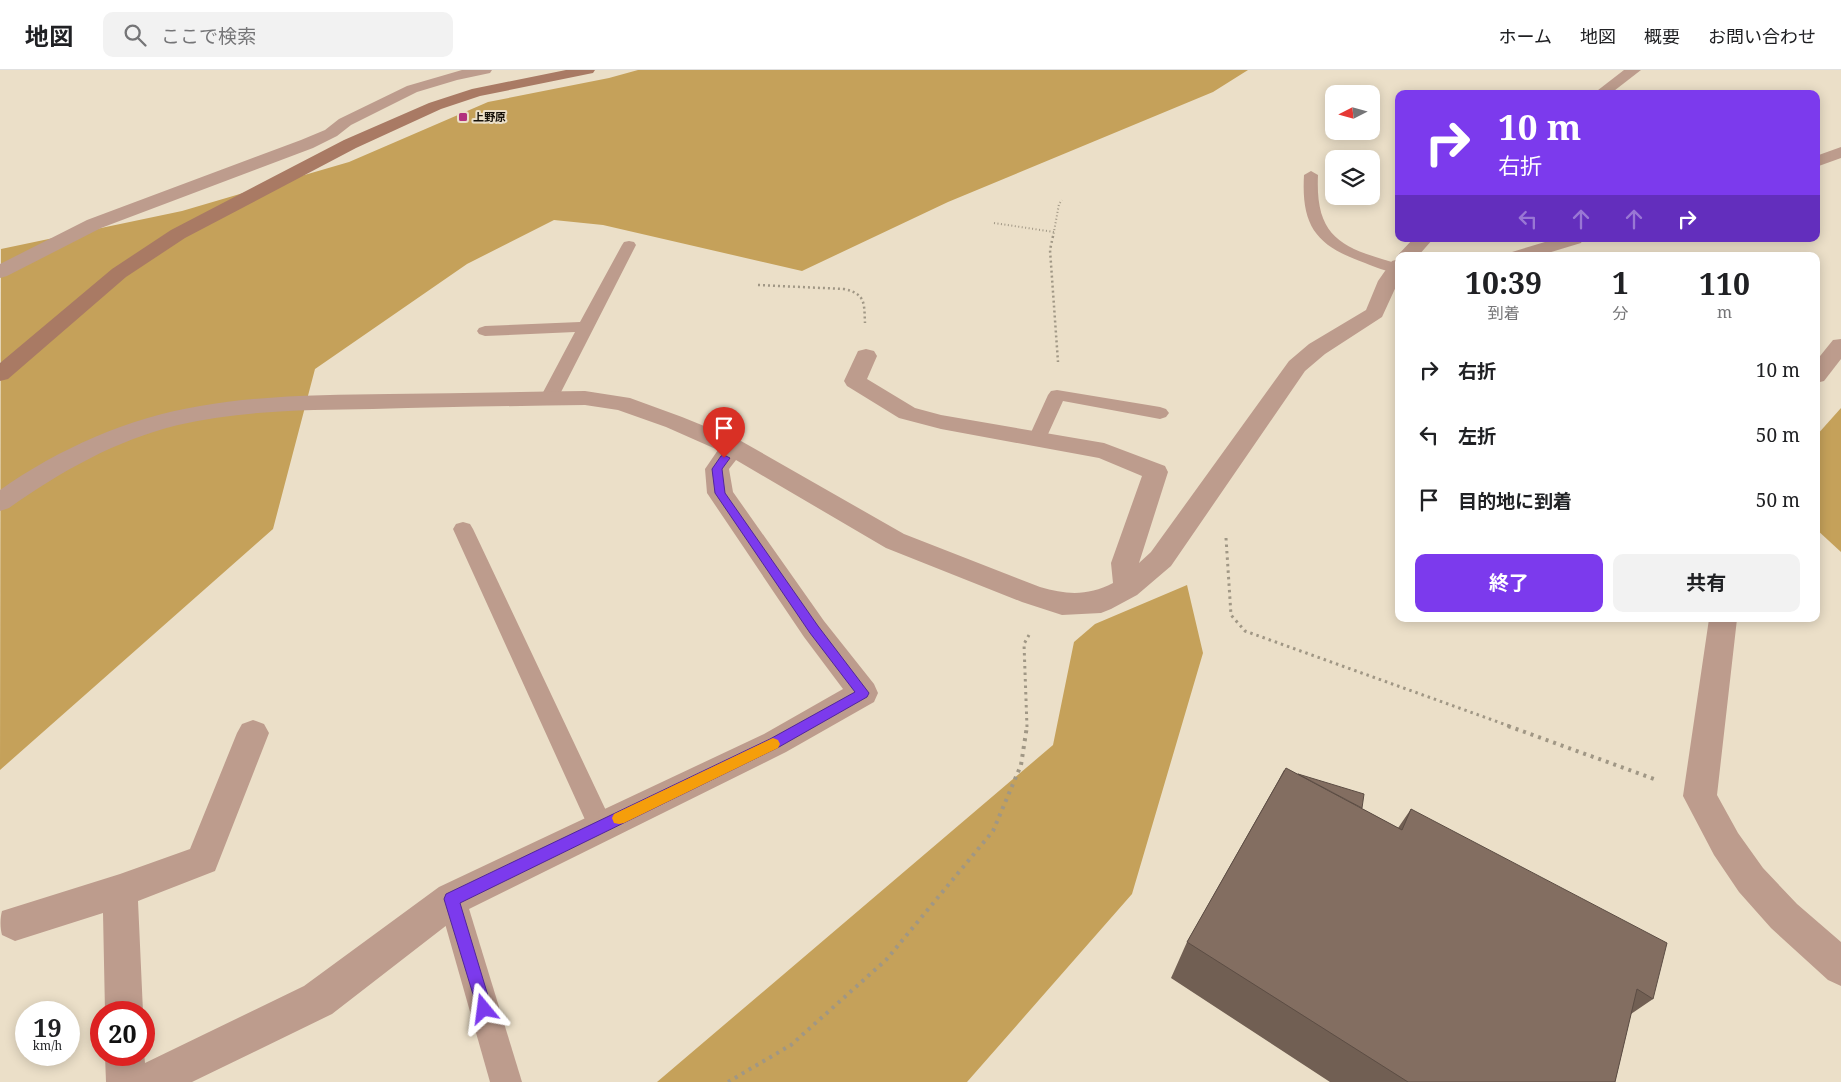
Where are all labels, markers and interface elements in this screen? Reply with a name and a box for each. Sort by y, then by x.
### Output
search box [103,12,453,57]
text: 地図 [25,19,73,52]
icon: search [121,21,149,49]
text: ここで検索 [161,23,256,49]
text: ホーム [1499,24,1552,48]
text: 地図 [1580,24,1616,48]
text: 概要 [1644,24,1680,48]
text: お問い合わせ [1708,24,1816,48]
north arrow [1325,85,1380,140]
map controls [1325,85,1380,205]
text: 10 m [1498,103,1581,150]
place label: 上野原 [473,109,506,124]
icon: right [1415,110,1480,175]
marker: 上野原 [457,111,469,123]
button: layers [1325,150,1380,205]
text: 右折 [1498,150,1542,180]
icon: left [1514,205,1542,233]
icon: ahead [1567,205,1595,233]
icon: ahead [1620,205,1648,233]
icon: right [1673,205,1701,233]
text: 10:39 [1465,262,1542,303]
text: 1 [1612,262,1629,303]
text: 110 [1699,263,1750,304]
text: m [1717,301,1732,323]
text: 到着 [1488,302,1520,324]
text: 分 [1613,302,1629,324]
icon: right [1415,356,1443,384]
text: 10 m [1756,357,1800,383]
text: 右折 [1458,358,1496,384]
pin [703,407,745,458]
icon: arrive [710,414,738,442]
icon: left [1415,421,1443,449]
text: 50 m [1756,422,1800,448]
text: 左折 [1458,423,1496,449]
icon: arrive [1415,486,1443,514]
text: 50 m [1756,487,1800,513]
text: 目的地に到着 [1458,488,1572,514]
button: 終了 [1415,554,1603,612]
button: 共有 [1613,554,1800,612]
position arrow [457,982,509,1034]
speed limit sign: 20 [90,1001,155,1066]
text: 19 [33,1010,62,1044]
text: km/h [33,1037,62,1054]

